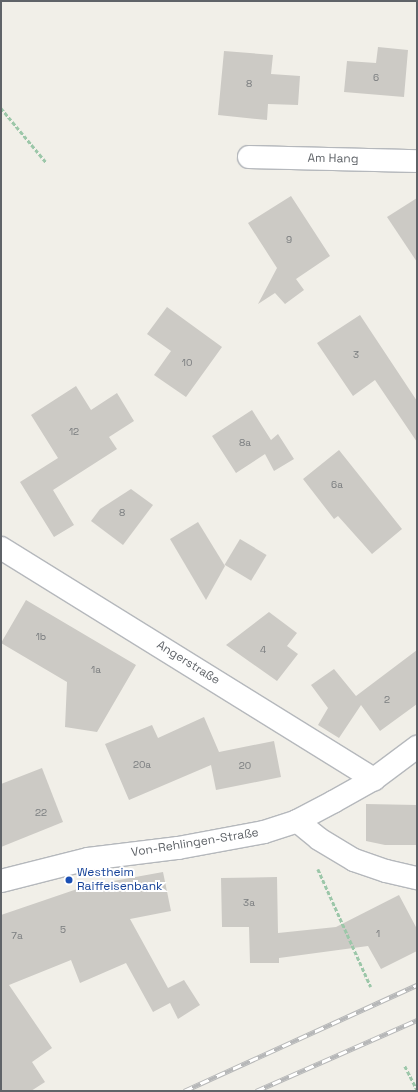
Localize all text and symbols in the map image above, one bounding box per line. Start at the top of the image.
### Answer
house number: 6 [373,72,379,84]
house number: 8 [246,78,252,90]
street label: Am Hang [307,151,359,167]
house number: 9 [286,234,292,246]
house number: 3 [353,349,359,361]
house number: 10 [182,357,192,369]
house number: 12 [69,426,79,438]
house number: 8a [239,437,251,449]
house number: 6a [331,479,343,491]
house number: 8 [119,507,125,519]
house number: 1b [36,631,46,643]
street label: Angerstraße [154,638,222,688]
house number: 4 [260,644,266,656]
house number: 1a [91,664,101,676]
house number: 2 [384,694,390,706]
house number: 20a [133,759,151,771]
house number: 20 [239,760,251,772]
house number: 22 [35,807,47,819]
street label: Von-Rehlingen-Straße [130,826,260,860]
place label: Westheim Raiffeisenbank [77,866,163,894]
marker: Westheim Raiffeisenbank [64,875,74,885]
house number: 3a [243,897,255,909]
house number: 5 [60,924,66,936]
house number: 1 [376,928,380,940]
house number: 7a [11,930,23,942]

